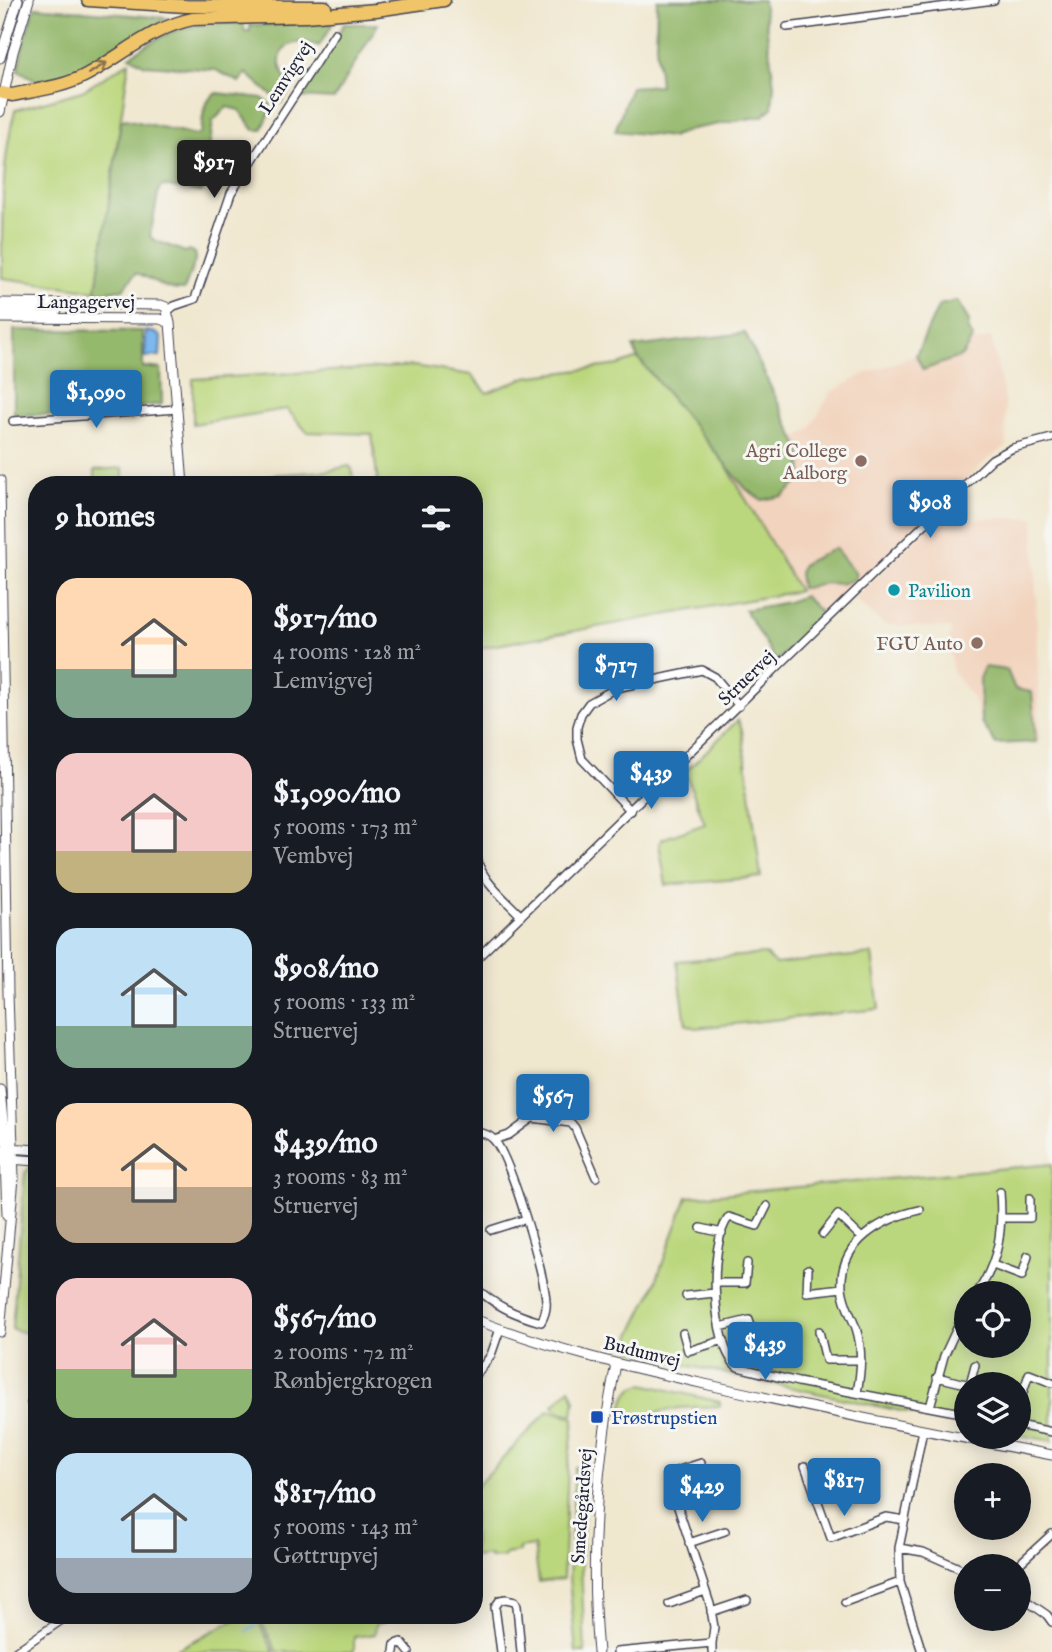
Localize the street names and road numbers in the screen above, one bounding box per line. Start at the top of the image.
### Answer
street label: Lemvigvej [254,37,319,119]
street label: Langagervej [37,291,135,315]
street label: Struervej [714,645,781,712]
street label: Budumvej [601,1332,682,1374]
street label: Smedegårdsvej [567,1448,599,1565]

